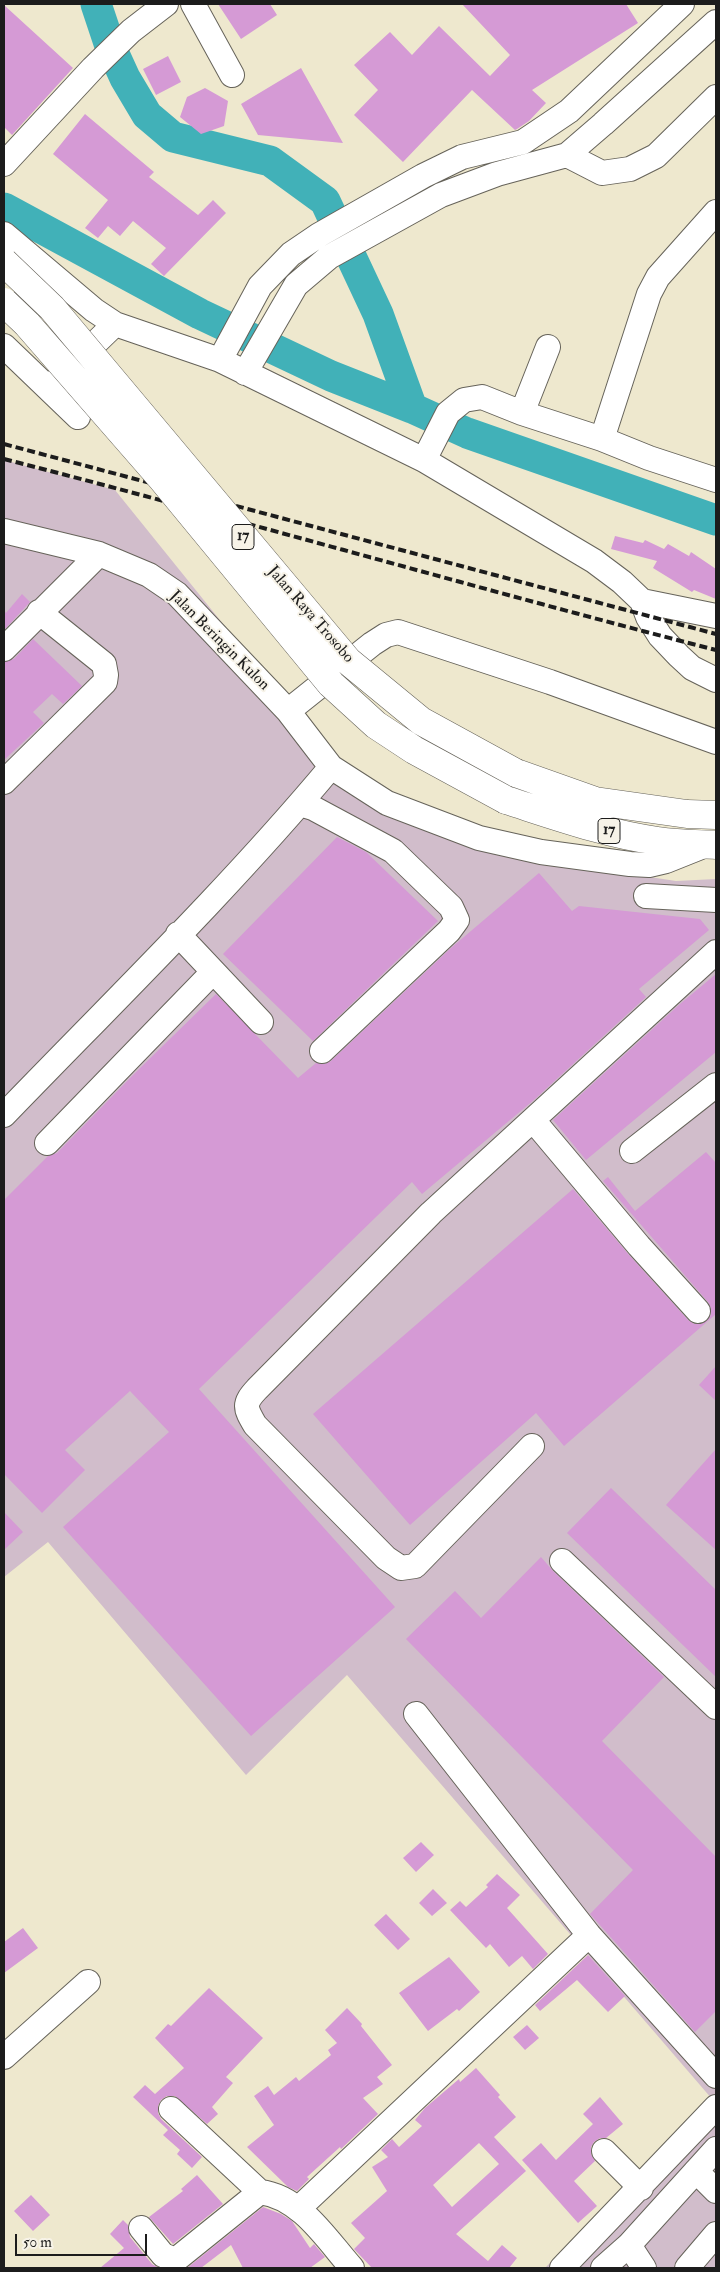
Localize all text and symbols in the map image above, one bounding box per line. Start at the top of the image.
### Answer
road number: 17 [232,524,254,550]
street label: Jalan Raya Trosobo [263,563,357,667]
street label: Jalan Beringin Kulon [165,587,273,695]
road number: 17 [598,818,620,844]
scale bar [18,2224,150,2256]
text: 50 m [23,2233,52,2252]

